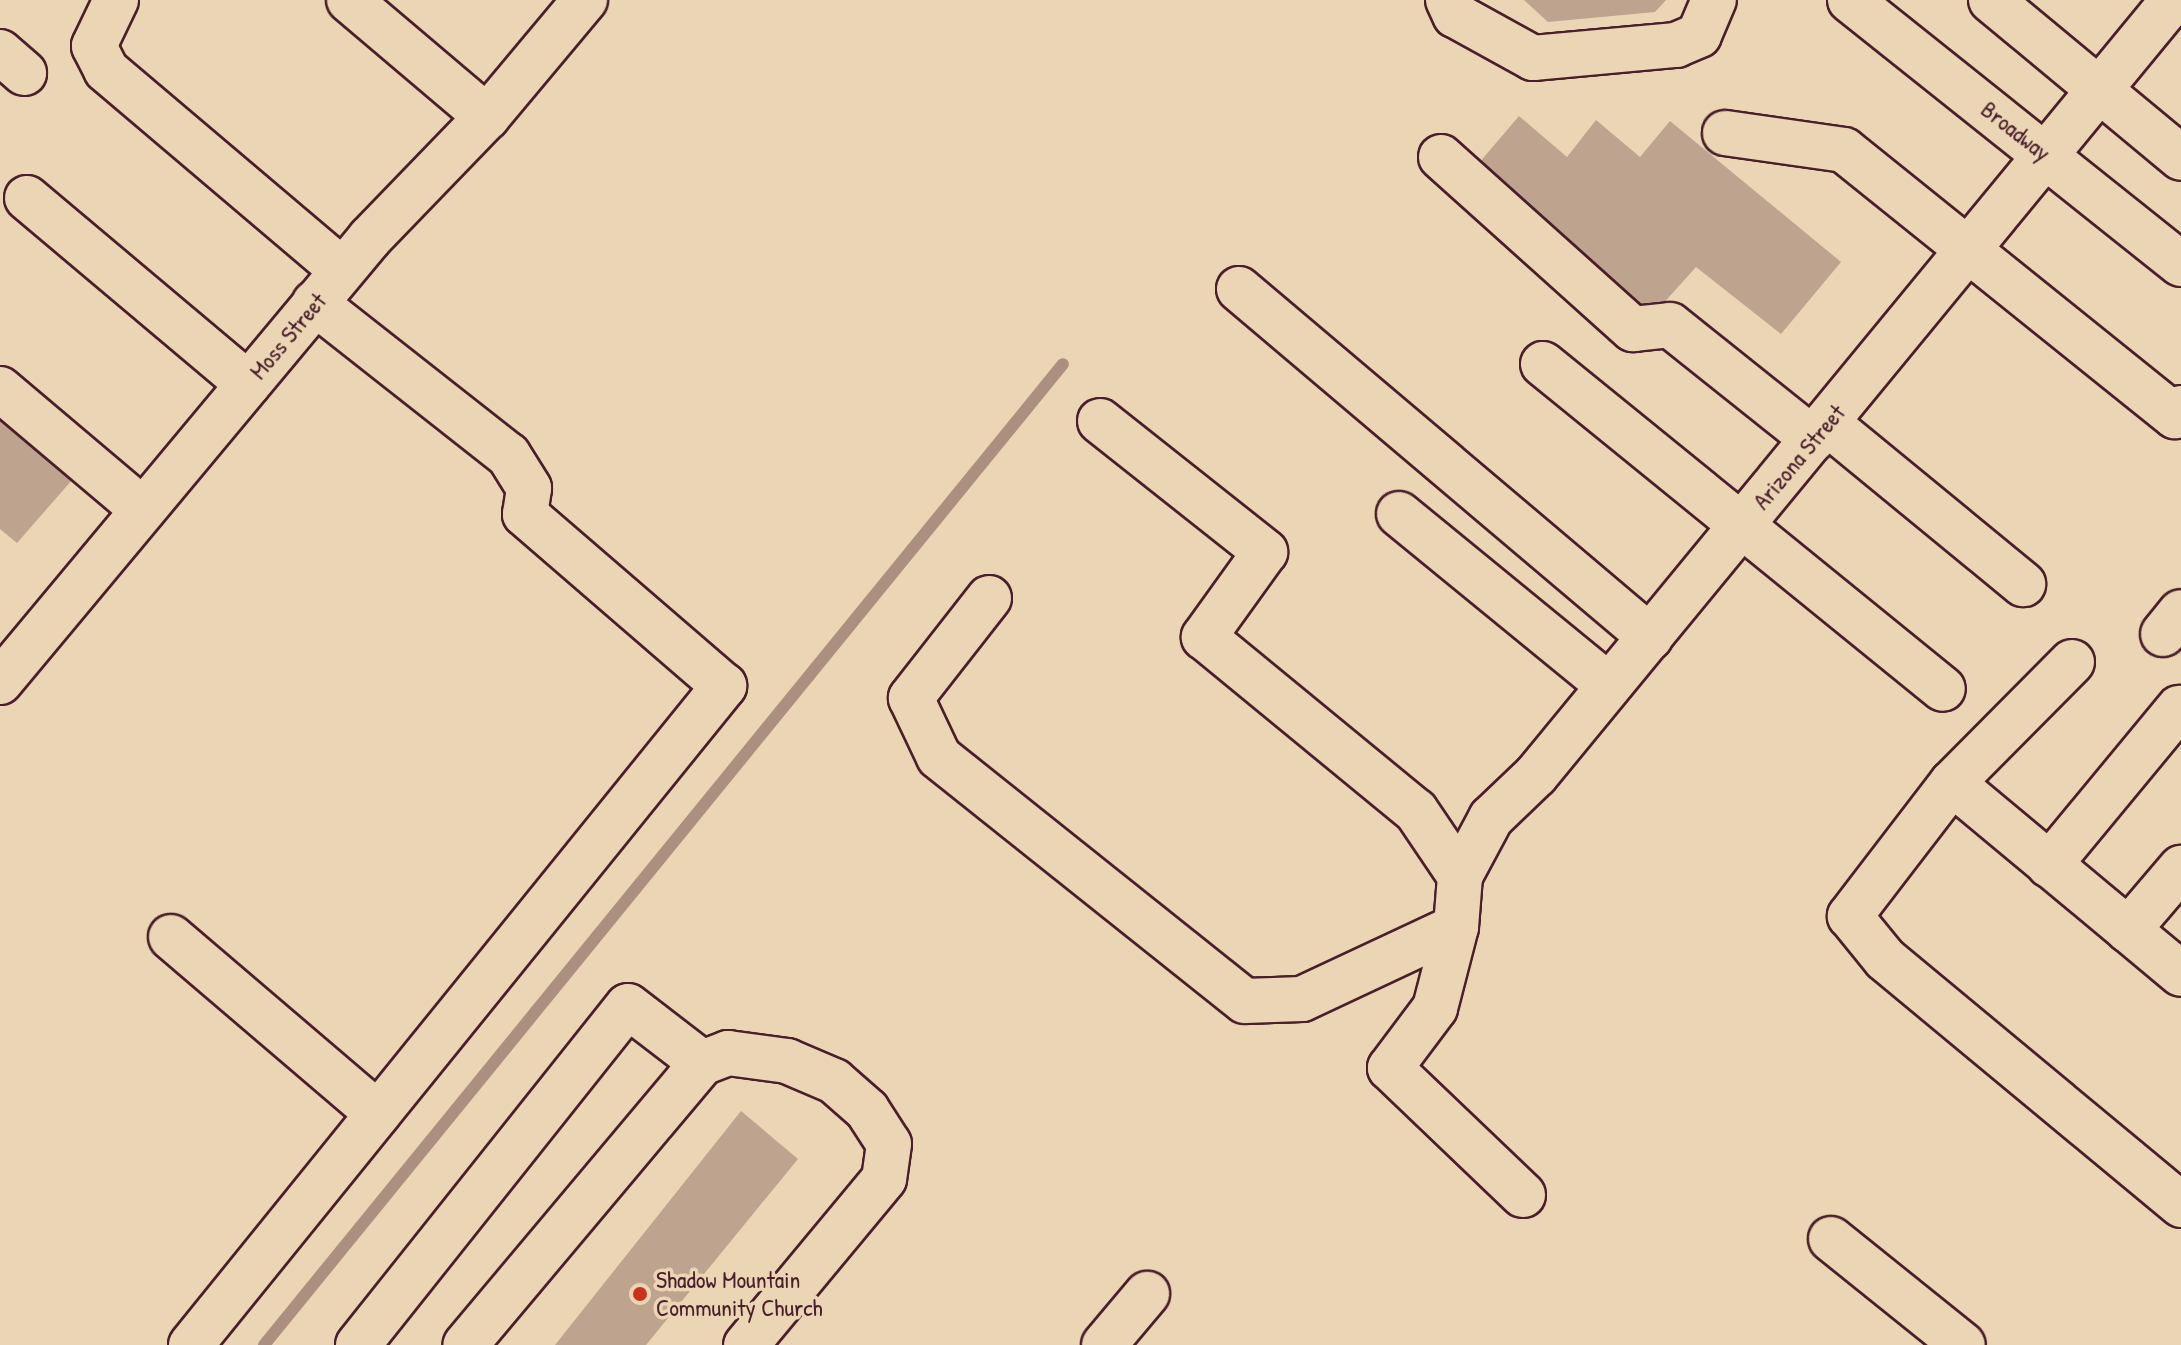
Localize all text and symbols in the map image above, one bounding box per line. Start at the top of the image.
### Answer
street label: Broadway [1975,95,2057,167]
street label: Moss Street [244,287,332,385]
street label: Arizona Street [1747,399,1851,515]
place label: Shadow Mountain Community Church [656,1266,823,1322]
marker: Shadow Mountain Community Church [631,1285,649,1303]

